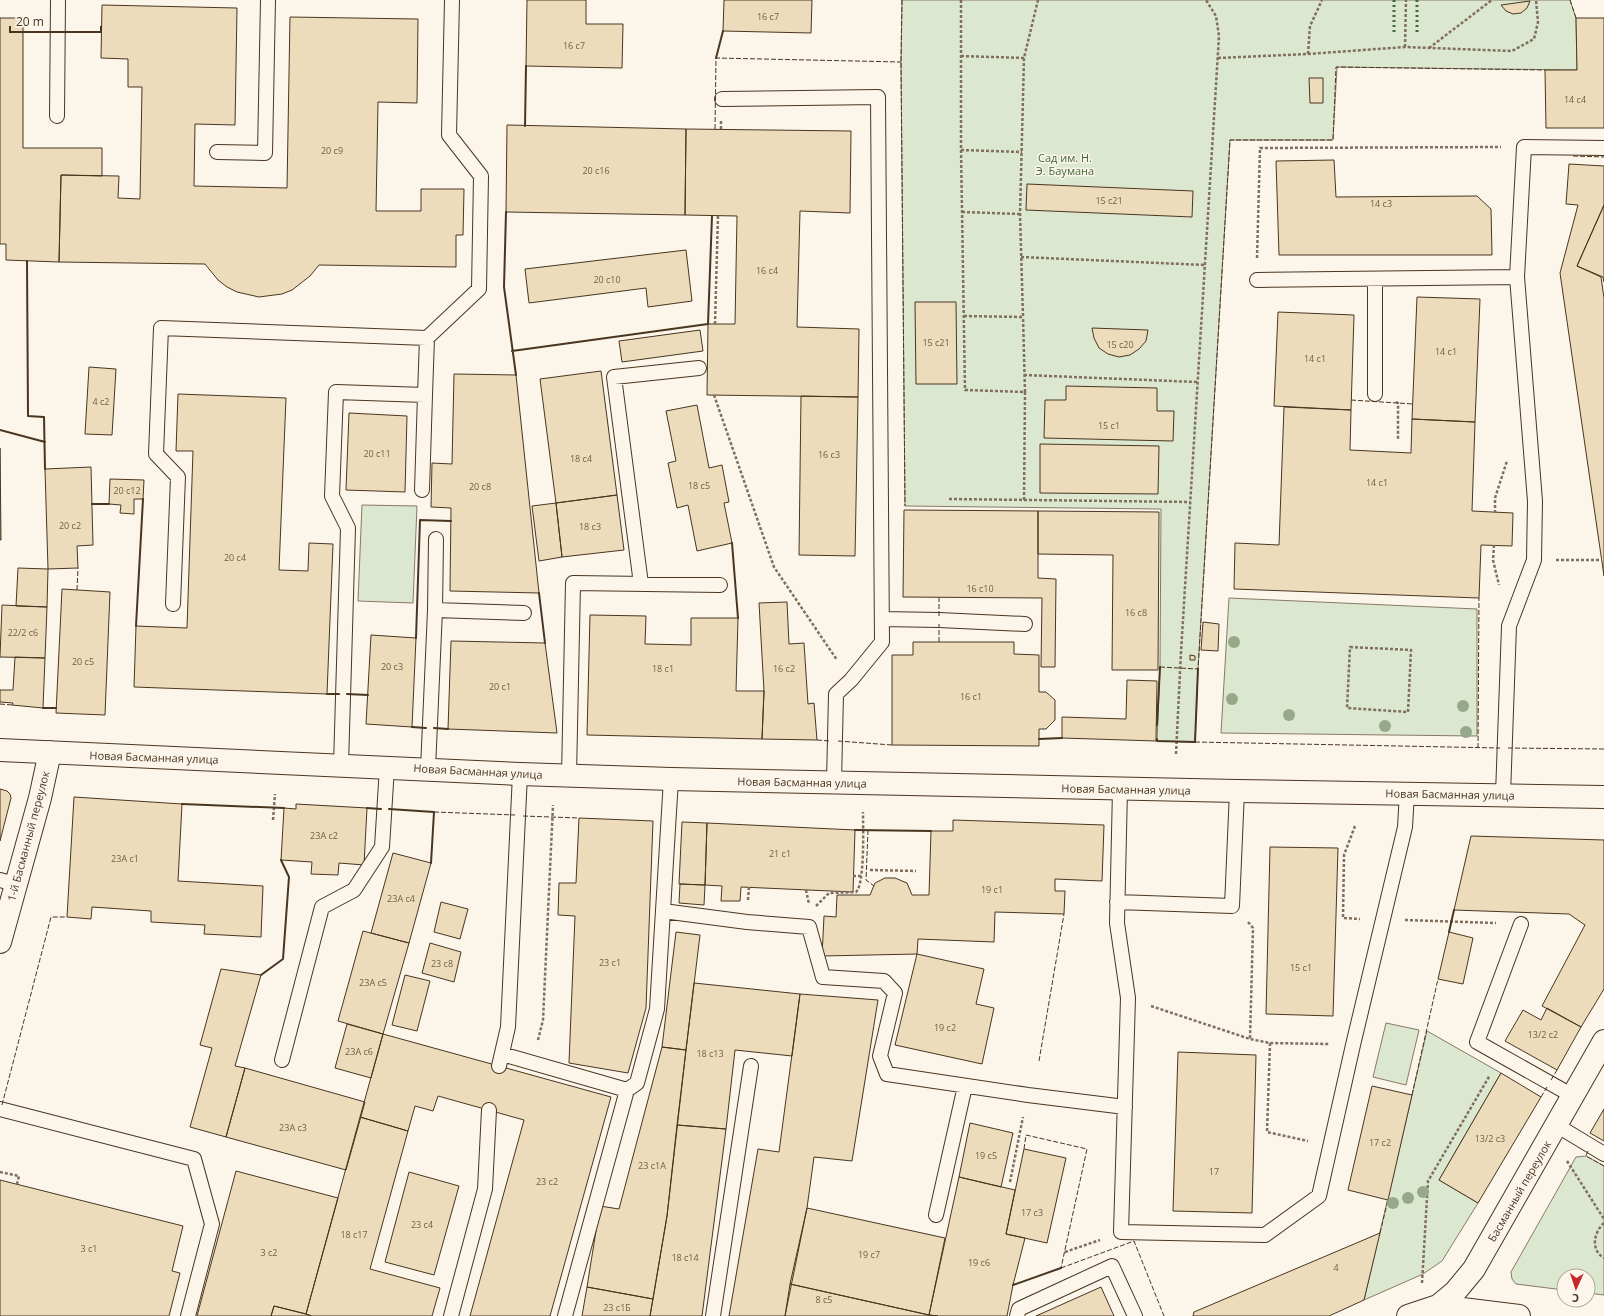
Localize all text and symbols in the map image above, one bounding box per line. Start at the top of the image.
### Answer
scale bar [10,8,101,34]
house number: 16 с7 [757,10,779,23]
text: 20 m [16,13,44,30]
house number: 16 с7 [563,39,585,52]
house number: 14 с4 [1564,93,1586,106]
house number: 20 с9 [321,144,343,157]
park label: Сад им. Н. Э. Баумана [1036,150,1094,178]
house number: 20 с16 [582,164,610,177]
house number: 15 с21 [1095,194,1123,207]
house number: 14 с3 [1370,197,1392,210]
house number: 16 с4 [756,264,778,277]
house number: 20 с10 [593,273,621,286]
house number: 15 с21 [922,336,950,349]
house number: 15 с20 [1106,338,1134,351]
house number: 14 с1 [1435,345,1457,358]
house number: 14 с1 [1304,352,1326,365]
house number: 4 с2 [93,395,109,408]
house number: 15 с1 [1098,419,1120,432]
house number: 20 с11 [363,447,391,460]
house number: 16 с3 [818,448,840,461]
house number: 18 с4 [570,452,592,465]
house number: 14 с1 [1366,476,1388,489]
house number: 18 с5 [688,479,710,492]
house number: 20 с8 [469,480,491,493]
house number: 20 с12 [113,484,141,497]
house number: 20 с2 [59,519,81,532]
house number: 18 с3 [579,520,601,533]
house number: 20 с4 [224,551,246,564]
house number: 16 с10 [966,582,994,595]
house number: 16 с8 [1125,606,1147,619]
house number: 22/2 с6 [8,626,38,639]
house number: 20 с5 [72,655,94,668]
house number: 20 с3 [381,660,403,673]
house number: 18 с1 [652,662,674,675]
house number: 16 с2 [773,662,795,675]
house number: 20 с1 [489,680,511,693]
house number: 16 с1 [960,690,982,703]
street label: Новая Басманная улица [89,747,219,767]
street label: Новая Басманная улица [413,760,543,782]
street label: 1-й Басманный переулок [3,769,53,903]
street label: Новая Басманная улица [737,773,867,791]
street label: Новая Басманная улица [1061,780,1191,798]
street label: Новая Басманная улица [1385,785,1515,803]
house number: 23А с2 [310,829,338,842]
house number: 21 с1 [769,847,791,860]
house number: 23А с1 [111,852,139,865]
house number: 19 с1 [981,883,1003,896]
house number: 23А с4 [387,892,415,905]
house number: 23 с1 [599,956,621,969]
house number: 23 с8 [431,957,453,970]
house number: 15 с1 [1290,961,1312,974]
house number: 23А с5 [359,976,387,989]
house number: 19 с2 [934,1021,956,1034]
house number: 13/2 с2 [1528,1028,1558,1041]
house number: 23А с6 [345,1045,373,1058]
house number: 18 с13 [696,1047,724,1060]
house number: 23А с3 [279,1121,307,1134]
house number: 13/2 с3 [1475,1132,1505,1145]
house number: 17 с2 [1369,1136,1391,1149]
street label: Басманный переулок [1484,1137,1554,1244]
house number: 19 с5 [975,1149,997,1162]
house number: 23 с1А [638,1159,666,1172]
house number: 17 [1209,1165,1219,1178]
house number: 23 с2 [536,1175,558,1188]
house number: 17 с3 [1021,1206,1043,1219]
house number: 23 с4 [411,1218,433,1231]
house number: 18 с17 [340,1228,368,1241]
house number: 3 с1 [81,1242,97,1255]
house number: 3 с2 [261,1246,277,1259]
house number: 19 с7 [858,1248,880,1261]
house number: 18 с14 [671,1251,699,1264]
house number: 19 с6 [968,1256,990,1269]
house number: 4 [1333,1261,1339,1274]
north arrow [1556,1268,1596,1308]
text: С [1572,1291,1579,1306]
house number: 8 с5 [816,1293,832,1306]
house number: 23 с1Б [603,1301,631,1314]

